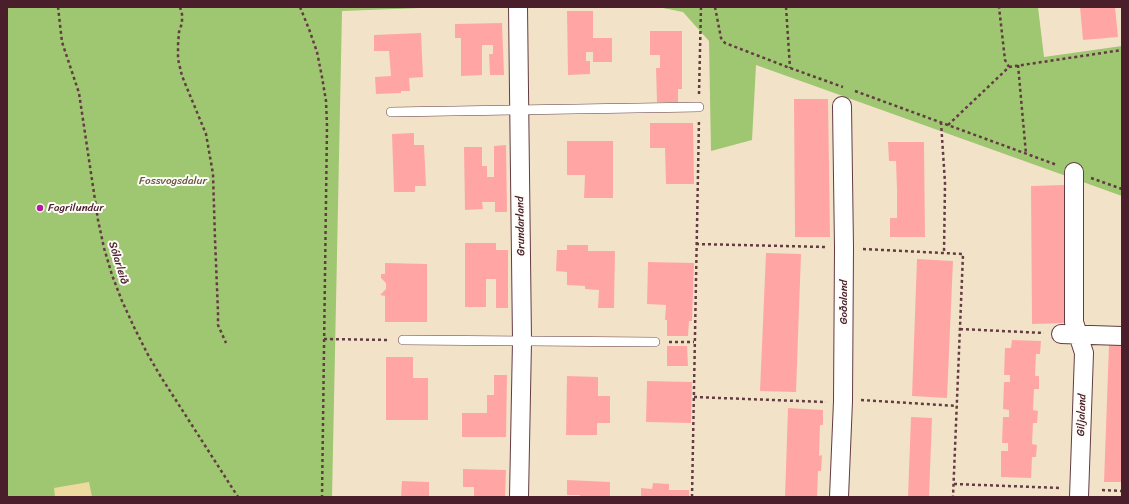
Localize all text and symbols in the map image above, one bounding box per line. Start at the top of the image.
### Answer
park label: Fossvogsdalur [139,174,207,188]
street label: Grundarland [514,196,528,256]
place label: Fagrilundur [48,201,104,215]
marker: Fagrilundur [35,203,45,213]
street label: Sólarleið [105,240,131,286]
street label: Goðaland [837,280,851,324]
street label: Giljaland [1075,394,1089,436]

